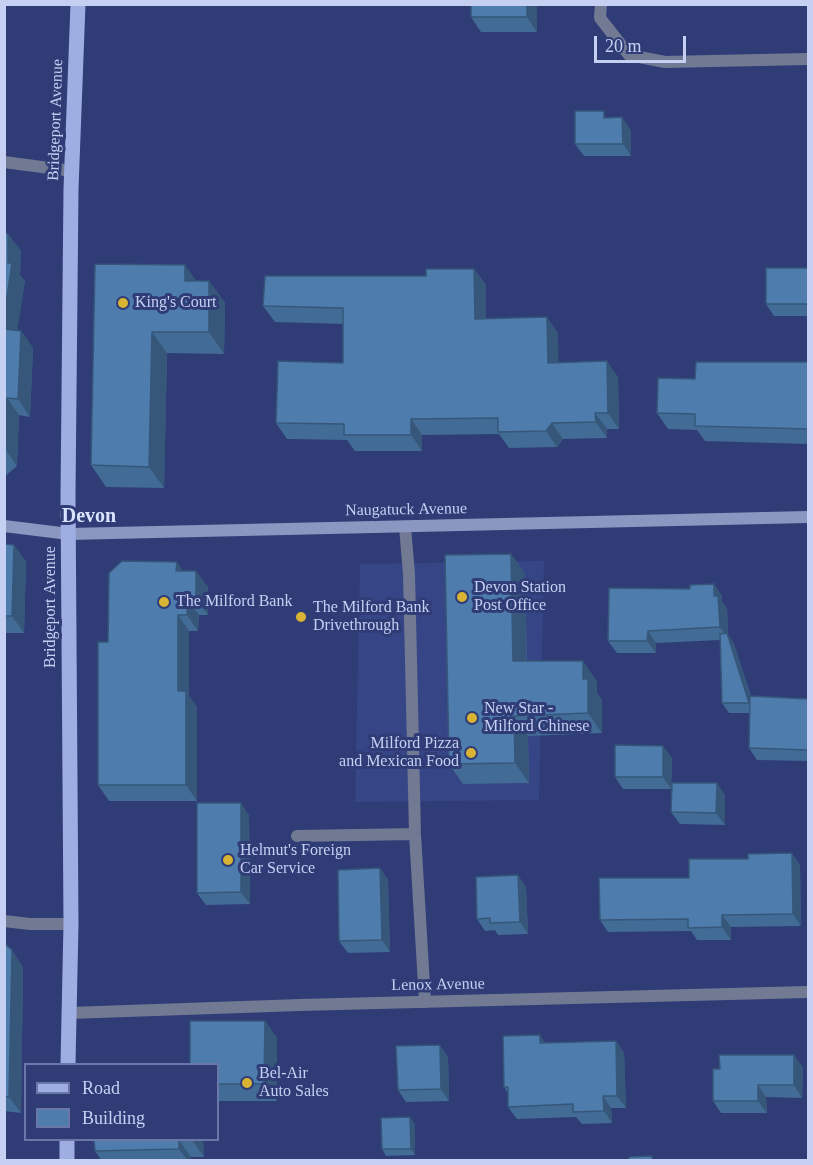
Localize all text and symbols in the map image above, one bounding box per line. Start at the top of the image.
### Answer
scale bar [597,24,688,62]
text: 20 m [605,36,642,56]
street label: Bridgeport Avenue [44,59,68,181]
place label: King's Court [135,293,217,313]
marker: King's Court [116,296,130,310]
street label: Naugatuck Avenue [345,499,467,521]
district label: Devon [62,505,116,529]
street label: Bridgeport Avenue [41,546,61,668]
place label: Devon Station Post Office [474,578,566,616]
marker: Devon Station Post Office [455,590,469,604]
place label: The Milford Bank [176,592,292,612]
marker: The Milford Bank [157,595,171,609]
place label: The Milford Bank Drivethrough [313,598,429,636]
marker: The Milford Bank Drivethrough [294,610,308,624]
place label: New Star - Milford Chinese [484,699,589,737]
marker: New Star - Milford Chinese [465,711,479,725]
place label: Milford Pizza and Mexican Food [339,734,459,772]
marker: Milford Pizza and Mexican Food [464,746,478,760]
place label: Helmut's Foreign Car Service [240,841,351,879]
marker: Helmut's Foreign Car Service [221,853,235,867]
street label: Lenox Avenue [391,975,485,995]
legend [24,1063,219,1141]
place label: Bel-Air Auto Sales [259,1064,329,1102]
marker: Bel-Air Auto Sales [240,1076,254,1090]
text: Road [82,1078,120,1098]
text: Building [82,1108,145,1128]

